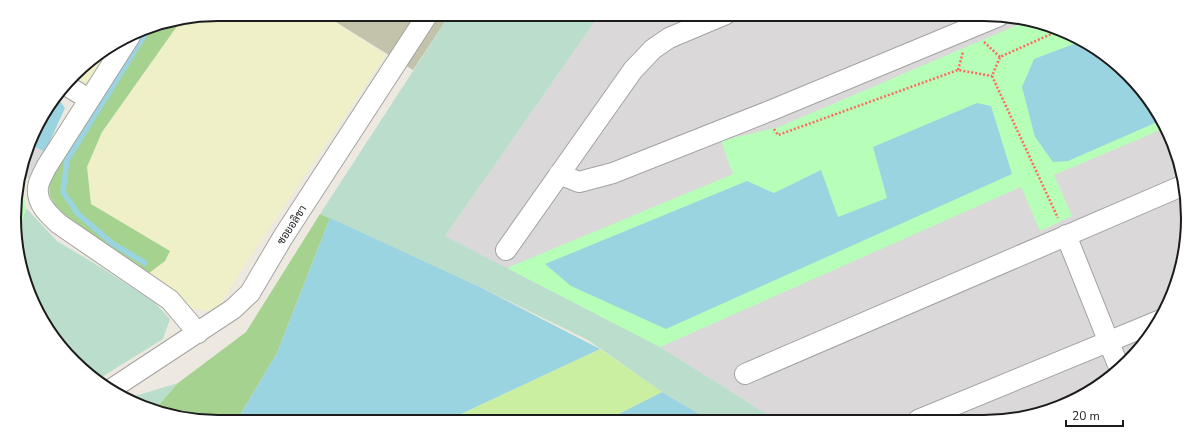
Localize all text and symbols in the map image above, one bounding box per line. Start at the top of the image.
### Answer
street label: ซอยอลิชา [274,202,310,248]
scale bar [1066,402,1123,428]
text: 20 m [1072,408,1100,424]

